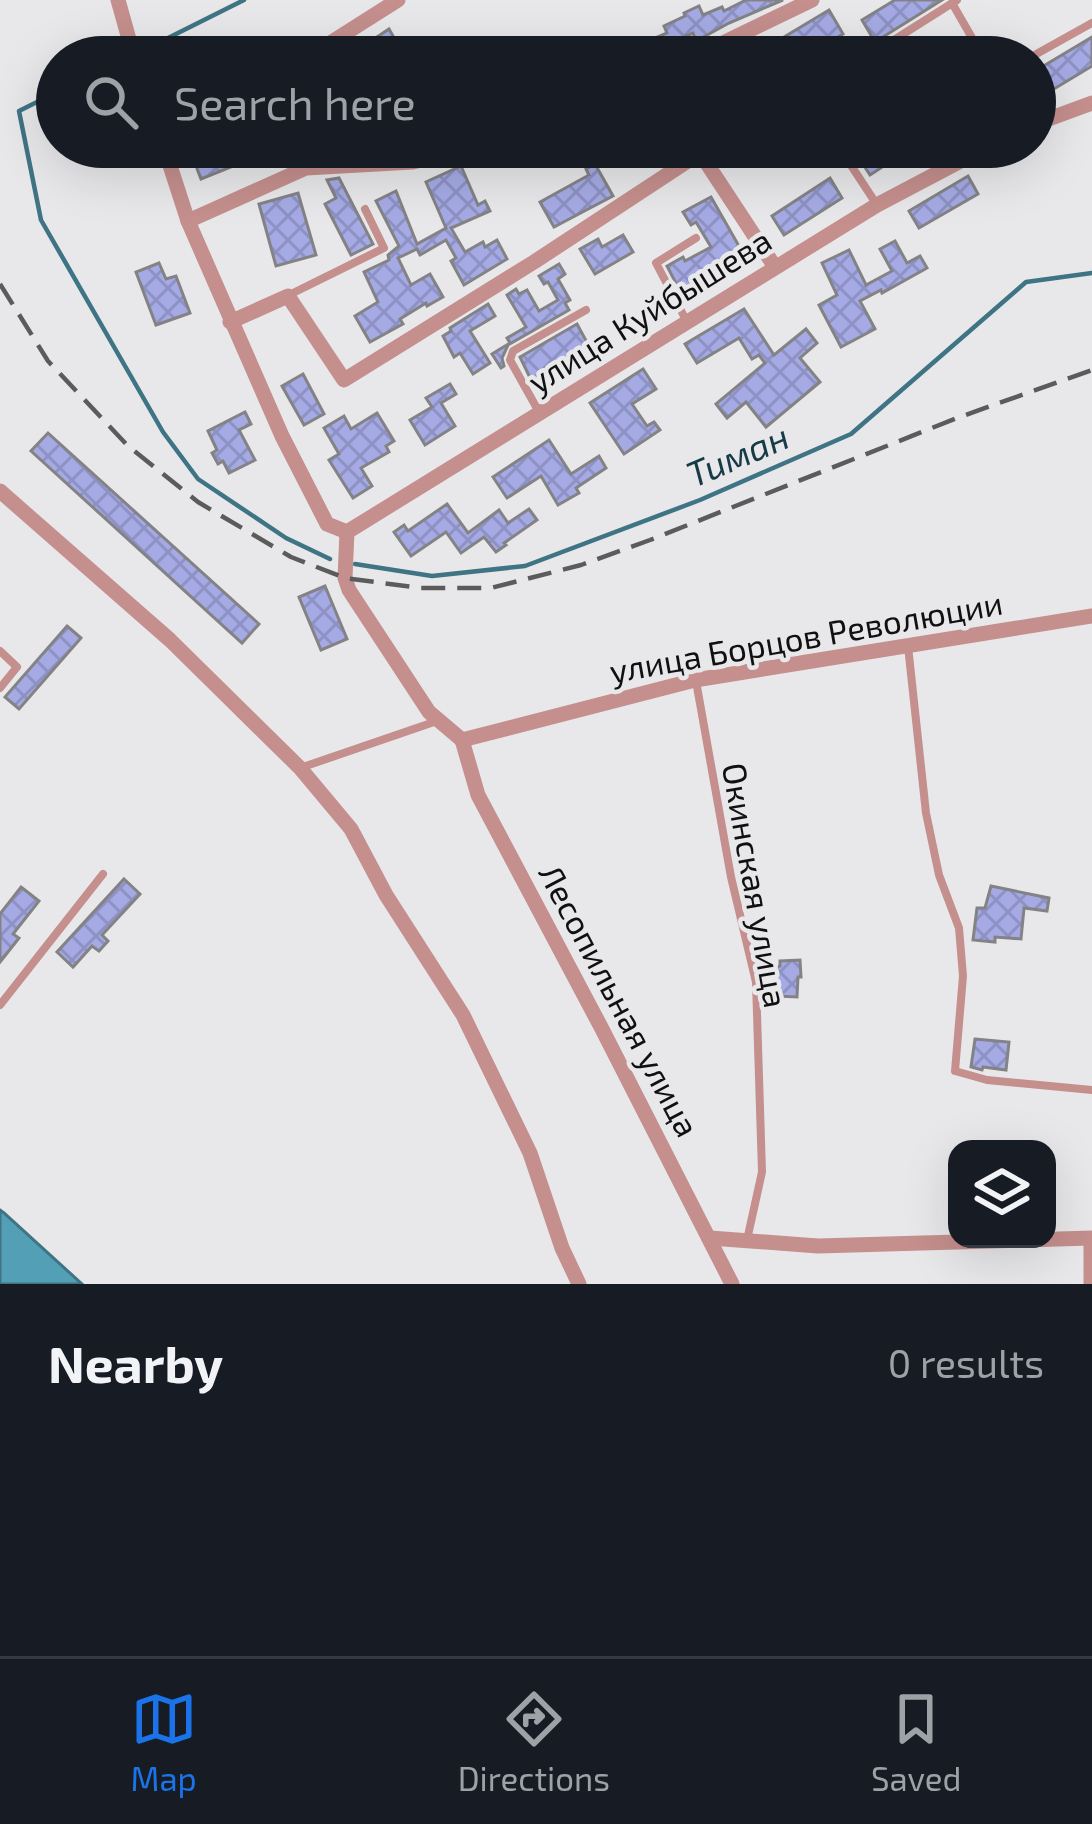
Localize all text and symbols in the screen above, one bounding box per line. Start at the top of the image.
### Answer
search box [36,36,1056,168]
icon: search [78,69,144,135]
text: Search here [174,75,416,129]
street label: улица Куйбышева [520,219,779,402]
water label: Тиман [679,413,795,495]
street label: улица Борцов Революции [606,582,1006,691]
street label: Окинская улица [714,759,797,1011]
street label: Лесопильная улица [530,857,709,1144]
map controls [948,1140,1056,1248]
button: layers [948,1140,1056,1248]
text: Nearby [48,1332,223,1393]
text: 0 results [888,1339,1044,1386]
tab: Map [131,1686,197,1798]
tab: Directions [458,1686,610,1798]
tab: Saved [871,1686,961,1798]

